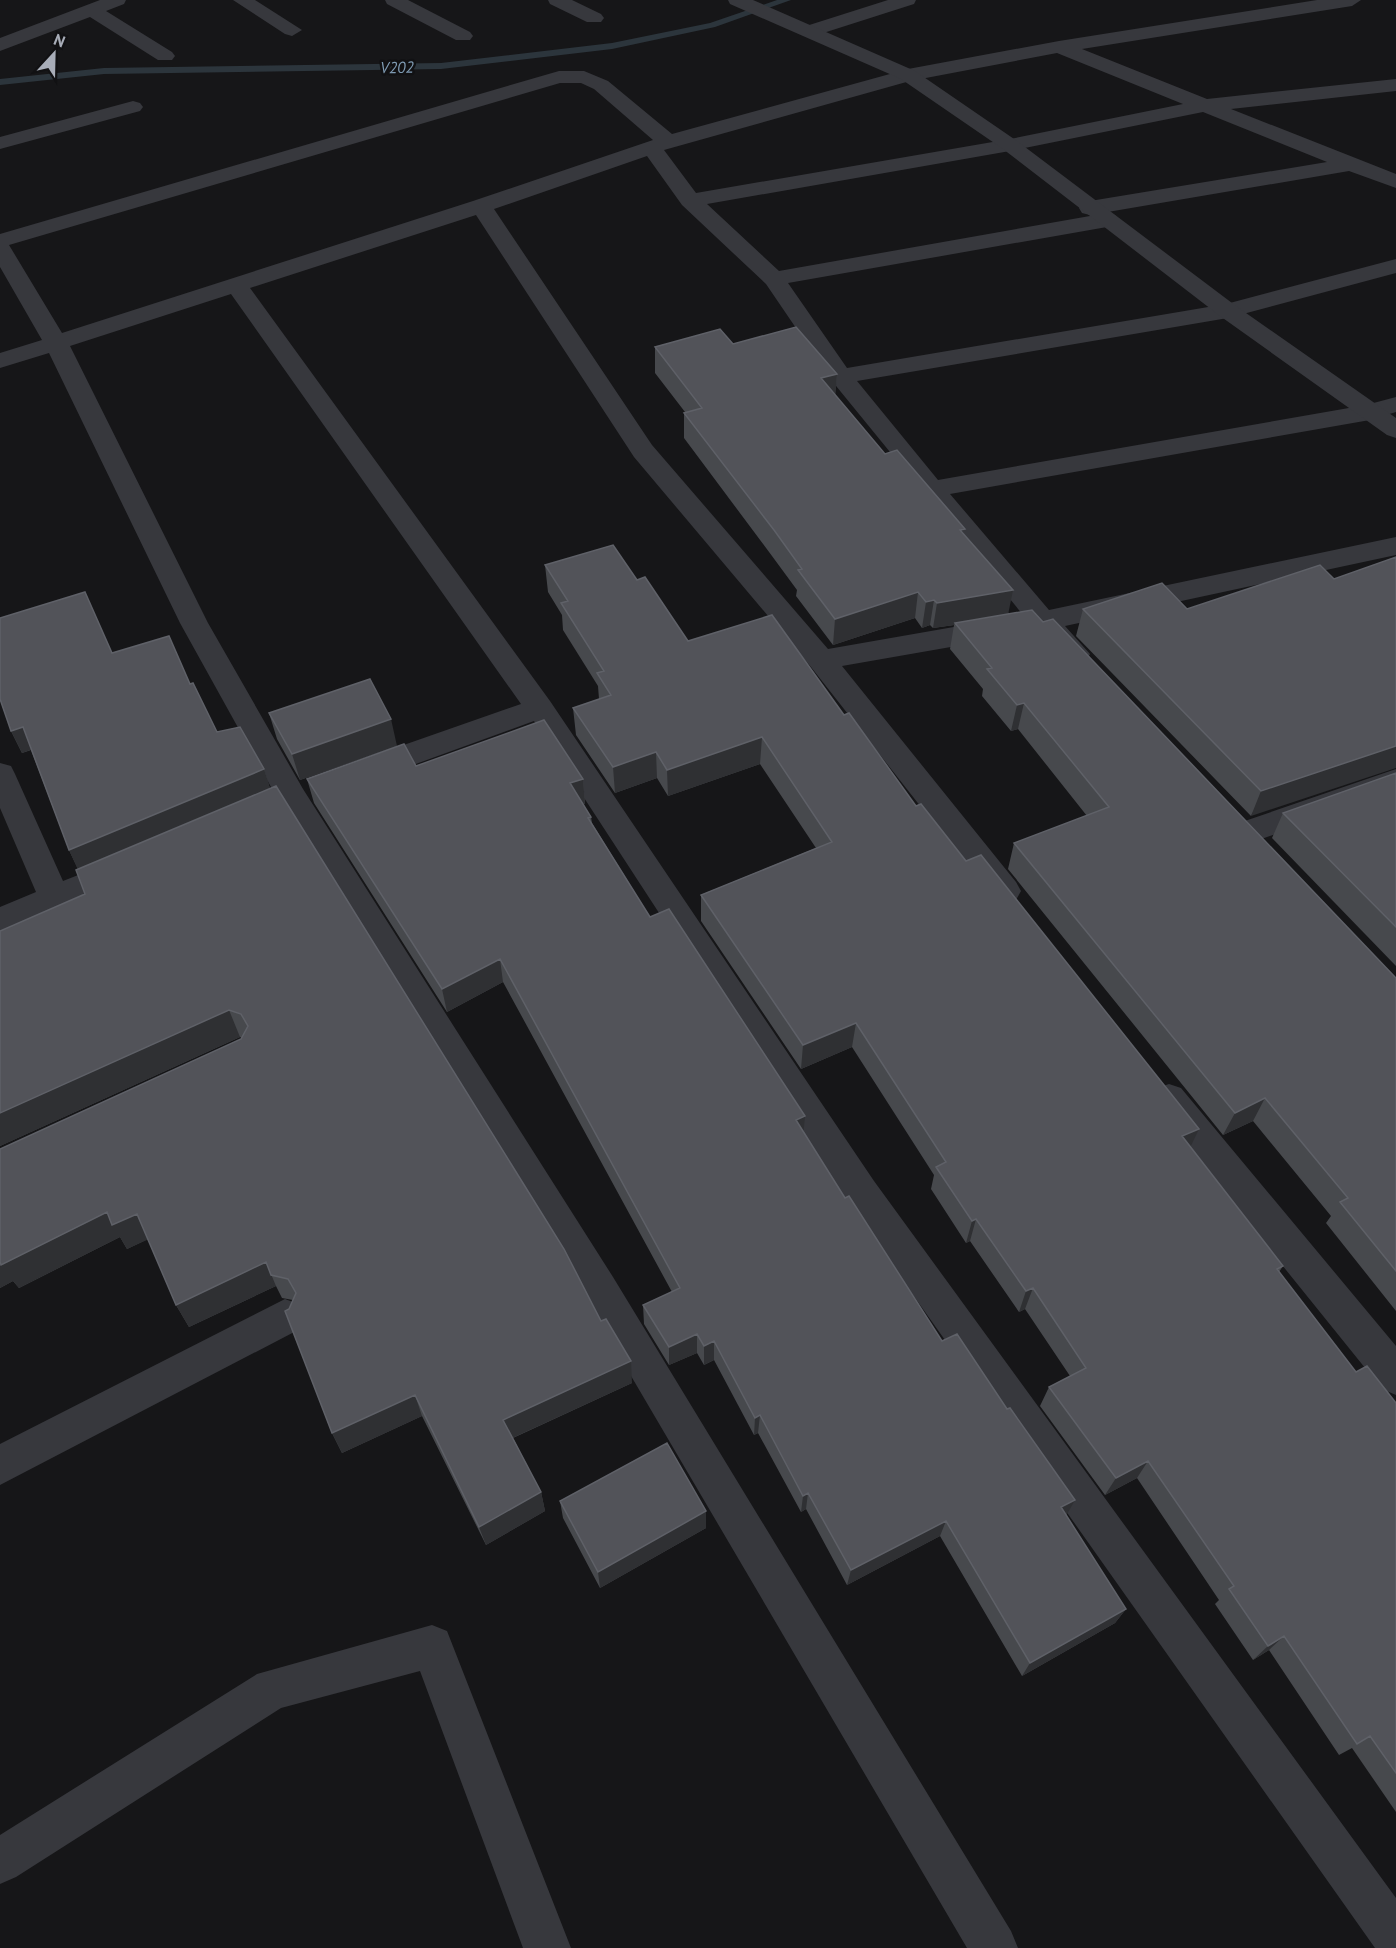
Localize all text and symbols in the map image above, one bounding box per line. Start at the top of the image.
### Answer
north arrow [24,24,84,84]
text: N [51,29,68,51]
water label: V202 [380,57,415,77]

